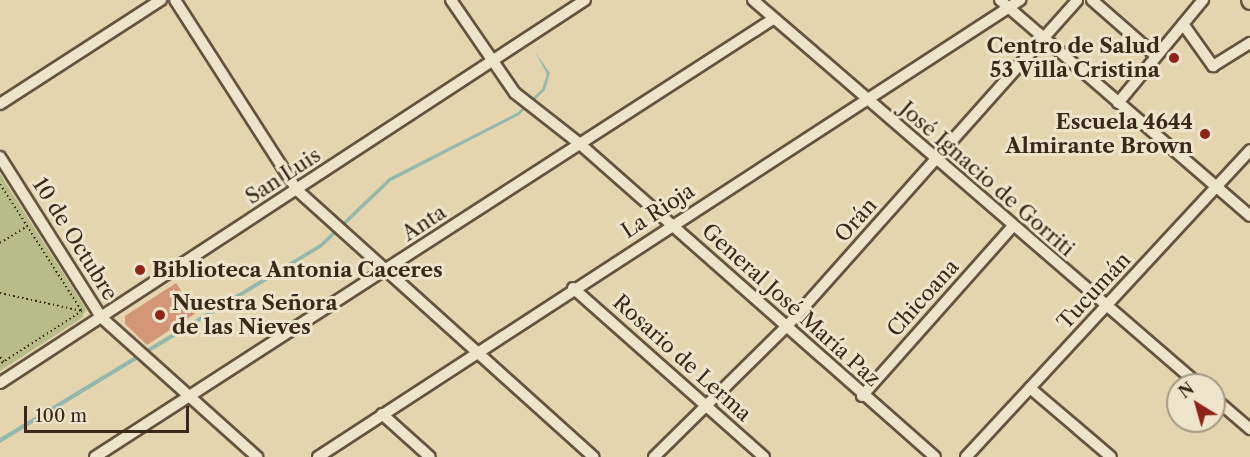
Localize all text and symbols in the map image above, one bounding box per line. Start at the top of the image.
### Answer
place label: Centro de Salud 53 Villa Cristina [987,33,1160,83]
marker: Centro de Salud 53 Villa Cristina [1165,49,1183,67]
street label: José Ignacio de Gorriti [895,96,1079,262]
place label: Escuela 4644 Almirante Brown [1005,109,1193,159]
marker: Escuela 4644 Almirante Brown [1198,127,1212,141]
street label: San Luis [241,142,325,210]
street label: 10 de Octubre [27,173,123,305]
street label: La Rioja [617,178,699,244]
street label: Orán [830,193,882,247]
street label: Anta [397,200,451,246]
street label: General José María Paz [697,218,885,392]
street label: Tucumán [1052,247,1136,335]
street label: Chicoana [882,254,964,342]
place label: Biblioteca Antonia Caceres [152,257,444,283]
marker: Biblioteca Antonia Caceres [133,263,147,277]
street label: Rosario de Lerma [608,289,756,427]
place label: Nuestra Señora de las Nieves [172,290,338,340]
marker: Nuestra Señora de las Nieves [153,308,167,322]
north arrow [1166,373,1226,433]
text: N [1175,378,1198,402]
scale bar [27,394,192,432]
text: 100 m [35,405,87,427]

